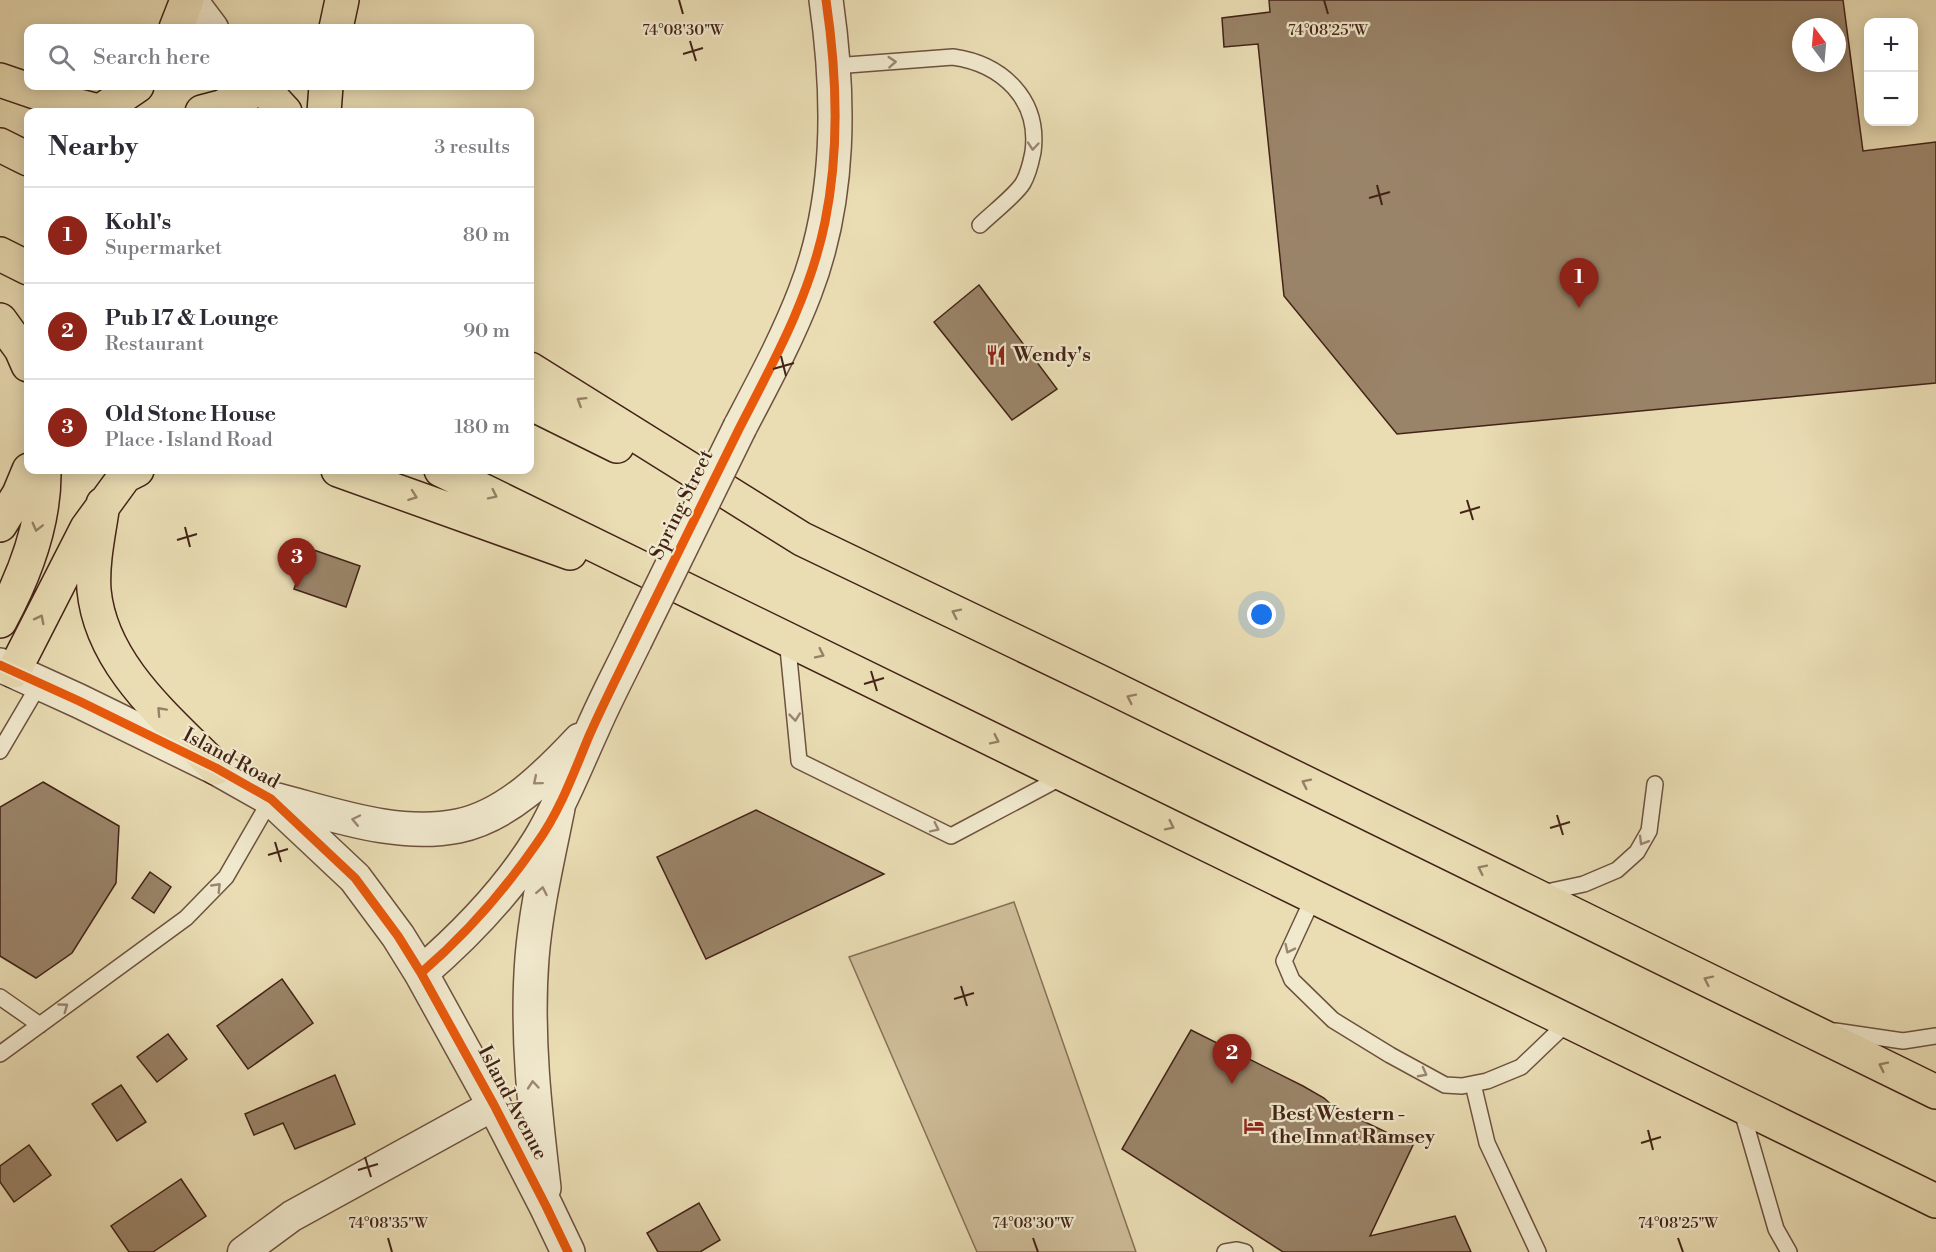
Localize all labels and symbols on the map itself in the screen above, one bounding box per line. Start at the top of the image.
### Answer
north arrow [1792,18,1846,72]
text: 74°08'30"W [642,21,724,40]
text: 74°08'25"W [1288,21,1368,40]
one-way arrow [888,56,897,69]
one-way arrow [1027,142,1040,151]
pin: 1 [1560,258,1598,308]
restaurant icon: Wendy's [984,343,1008,367]
place label: Wendy's [1012,343,1091,368]
one-way arrow [577,397,587,409]
street label: Spring Street [645,446,719,564]
one-way arrow [487,488,498,500]
one-way arrow [407,489,418,502]
one-way arrow [32,522,45,532]
pin: 3 [278,538,316,588]
your location [1247,600,1276,629]
one-way arrow [951,608,962,620]
one-way arrow [33,614,44,625]
one-way arrow [813,647,824,658]
one-way arrow [1127,693,1138,705]
one-way arrow [157,707,168,718]
one-way arrow [788,712,801,721]
street label: Island Road [178,723,284,795]
one-way arrow [988,733,999,744]
one-way arrow [533,774,544,785]
one-way arrow [1302,779,1313,791]
one-way arrow [351,814,361,827]
one-way arrow [1163,818,1174,830]
one-way arrow [928,821,939,832]
one-way arrow [1639,835,1651,845]
one-way arrow [1477,865,1488,877]
one-way arrow [209,883,220,894]
one-way arrow [535,886,548,896]
one-way arrow [1285,943,1297,954]
one-way arrow [1704,976,1715,988]
one-way arrow [58,1004,69,1015]
pin: 2 [1212,1034,1252,1084]
street label: Island Avenue [471,1042,553,1164]
one-way arrow [1879,1062,1890,1073]
one-way arrow [1416,1066,1427,1077]
one-way arrow [527,1080,540,1090]
place label: Best Western - the Inn at Ramsey [1271,1102,1436,1150]
hotel icon: Best Western - the Inn at Ramsey [1242,1114,1266,1138]
text: 74°08'35"W [348,1214,428,1233]
text: 74°08'30"W [992,1214,1074,1233]
text: 74°08'25"W [1638,1214,1718,1233]

